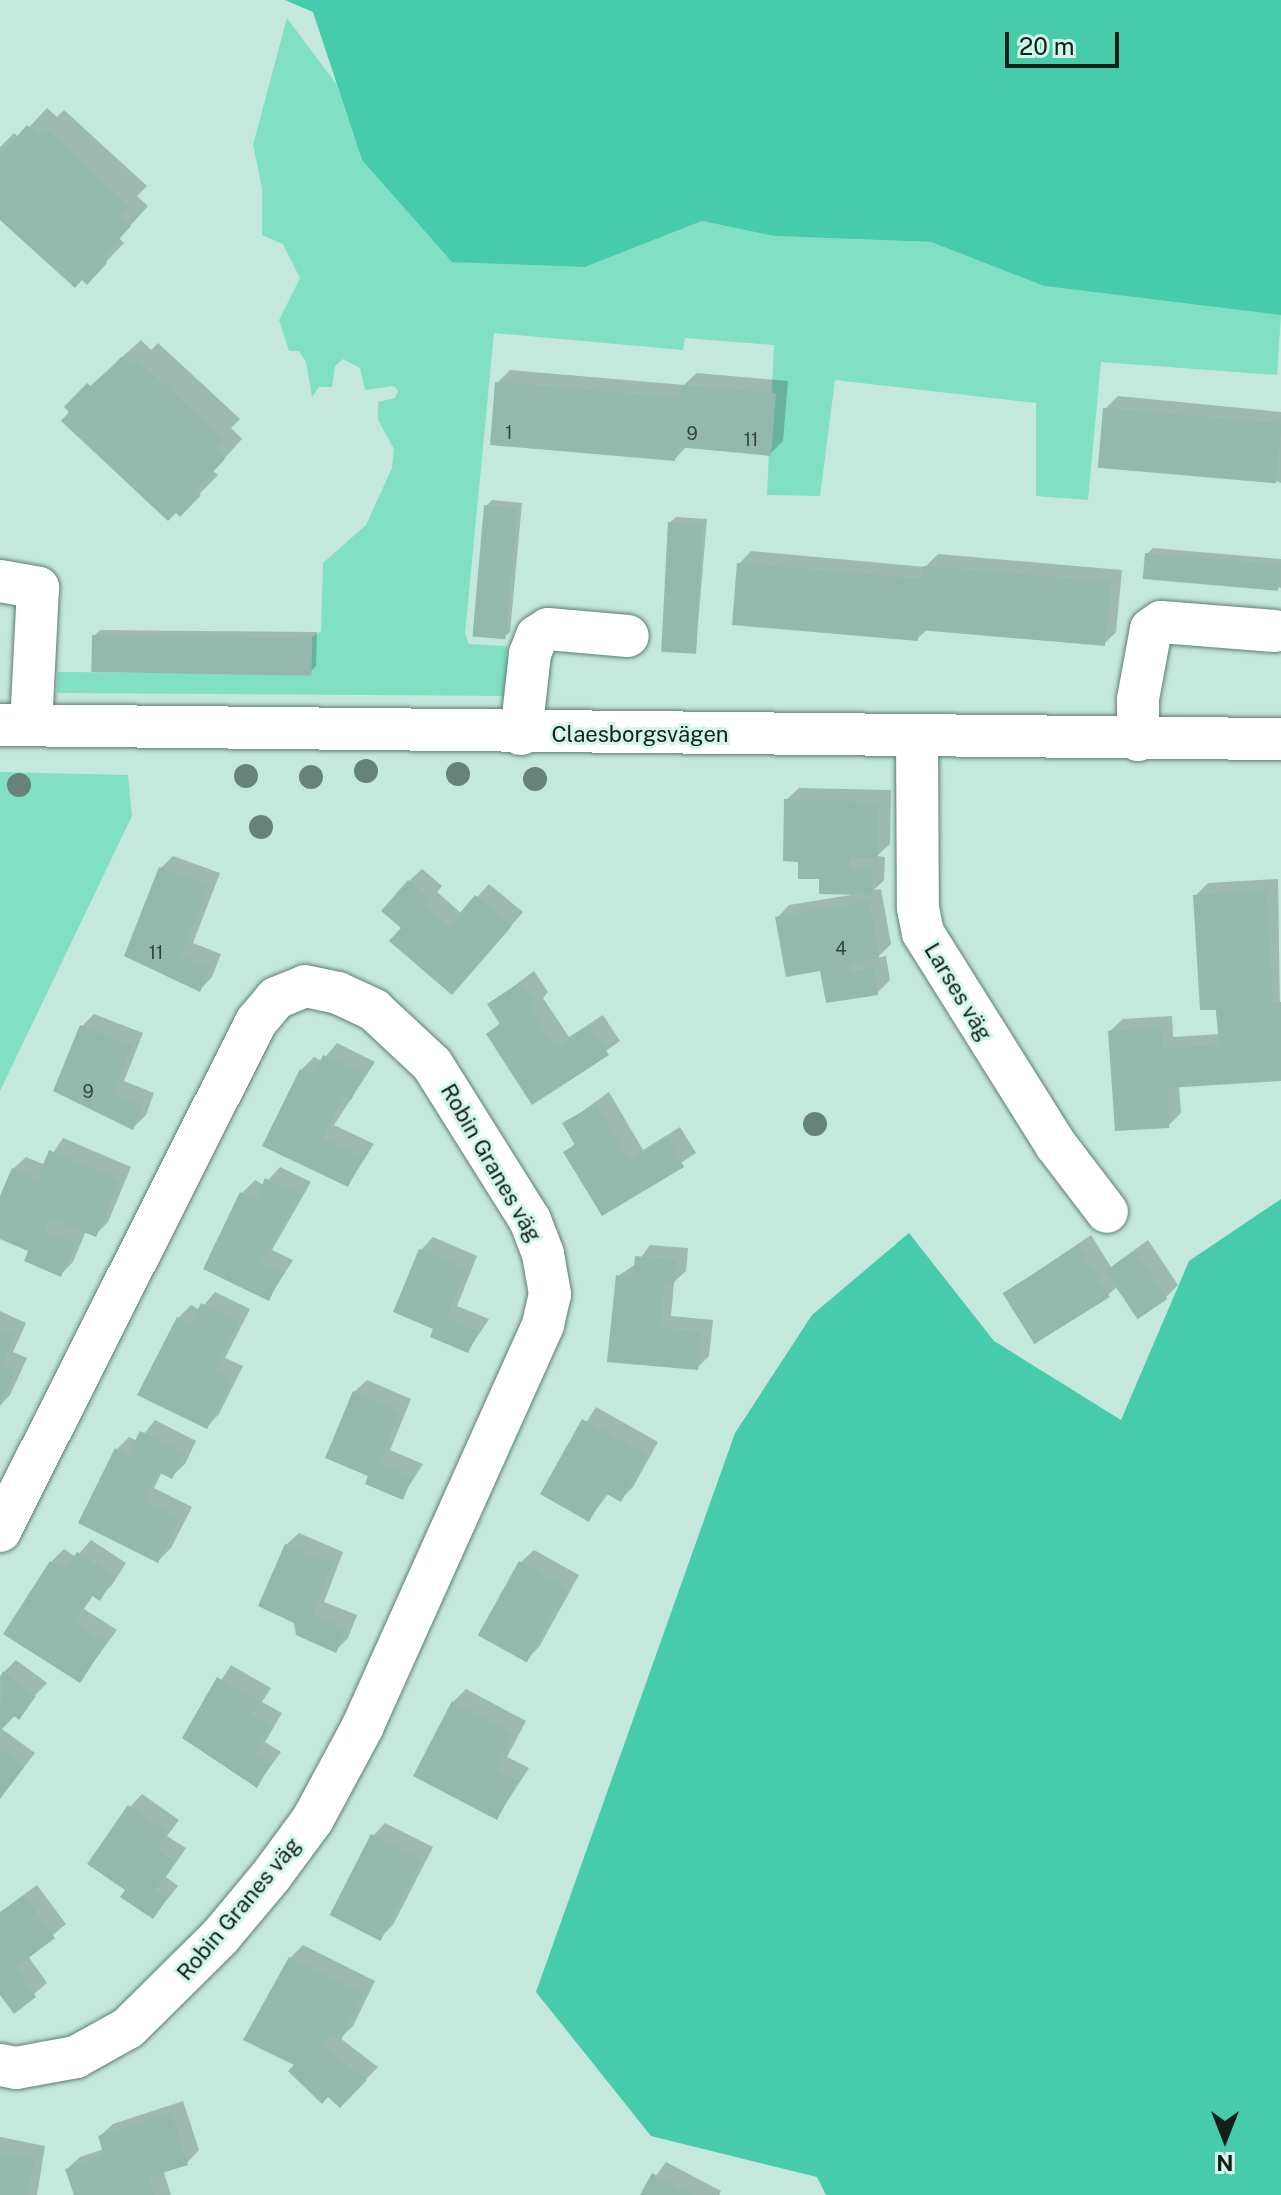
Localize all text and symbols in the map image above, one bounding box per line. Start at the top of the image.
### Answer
scale bar [1009,16,1123,66]
text: 20 m [1019,32,1075,60]
house number: 1 [505,422,513,444]
house number: 9 [686,423,698,445]
house number: 11 [744,429,758,451]
street label: Claesborgsvägen [551,722,729,748]
house number: 4 [835,938,847,960]
street label: Larses väg [918,938,998,1046]
house number: 11 [149,942,163,964]
street label: Robin Granes väg [435,1079,547,1247]
house number: 9 [82,1081,94,1103]
street label: Robin Granes väg [172,1832,306,1986]
north arrow [1185,2099,1265,2179]
text: N [1216,2150,1234,2176]

